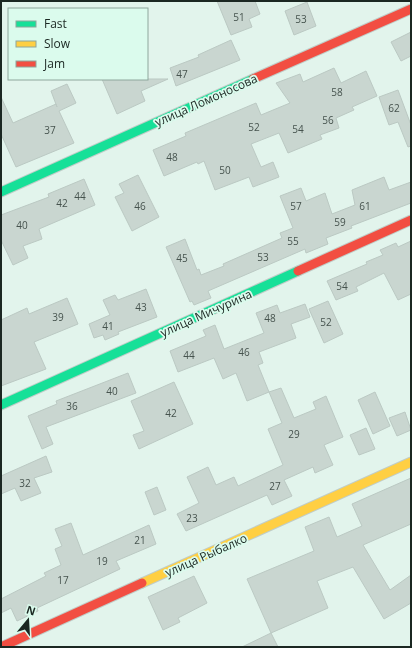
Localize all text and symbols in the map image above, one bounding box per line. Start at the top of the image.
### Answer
legend [8,8,148,80]
house number: 51 [233,10,245,24]
house number: 53 [295,12,307,26]
text: Fast [44,15,67,32]
text: Slow [44,35,71,52]
text: Jam [43,55,65,72]
house number: 47 [176,67,188,81]
street label: улица Ломоносова [152,70,260,130]
house number: 58 [331,85,343,99]
house number: 62 [388,101,400,115]
house number: 56 [322,113,334,127]
house number: 52 [248,120,260,134]
house number: 54 [292,122,304,136]
house number: 37 [44,123,56,137]
house number: 48 [166,150,178,164]
house number: 50 [219,163,231,177]
house number: 44 [74,189,86,203]
house number: 42 [56,196,68,210]
house number: 46 [134,199,146,213]
house number: 57 [290,199,302,213]
house number: 61 [359,199,371,213]
house number: 59 [334,215,346,229]
house number: 40 [16,218,28,232]
house number: 55 [287,234,299,248]
house number: 53 [257,250,269,264]
house number: 45 [176,251,188,265]
house number: 54 [336,279,348,293]
street label: улица Мичурина [157,285,255,341]
house number: 43 [135,300,147,314]
house number: 39 [52,310,64,324]
house number: 48 [264,311,276,325]
house number: 52 [320,315,332,329]
house number: 41 [102,319,114,333]
house number: 46 [238,345,250,359]
house number: 44 [183,348,195,362]
house number: 40 [106,384,118,398]
house number: 36 [66,399,78,413]
house number: 42 [165,406,177,420]
house number: 29 [288,427,300,441]
house number: 32 [19,476,31,490]
house number: 27 [269,479,281,493]
house number: 23 [186,511,198,525]
street label: улица Рыбалко [162,529,250,581]
house number: 21 [134,533,146,547]
house number: 19 [96,554,108,568]
house number: 17 [57,573,69,587]
north arrow [8,600,48,640]
text: N [25,601,38,619]

